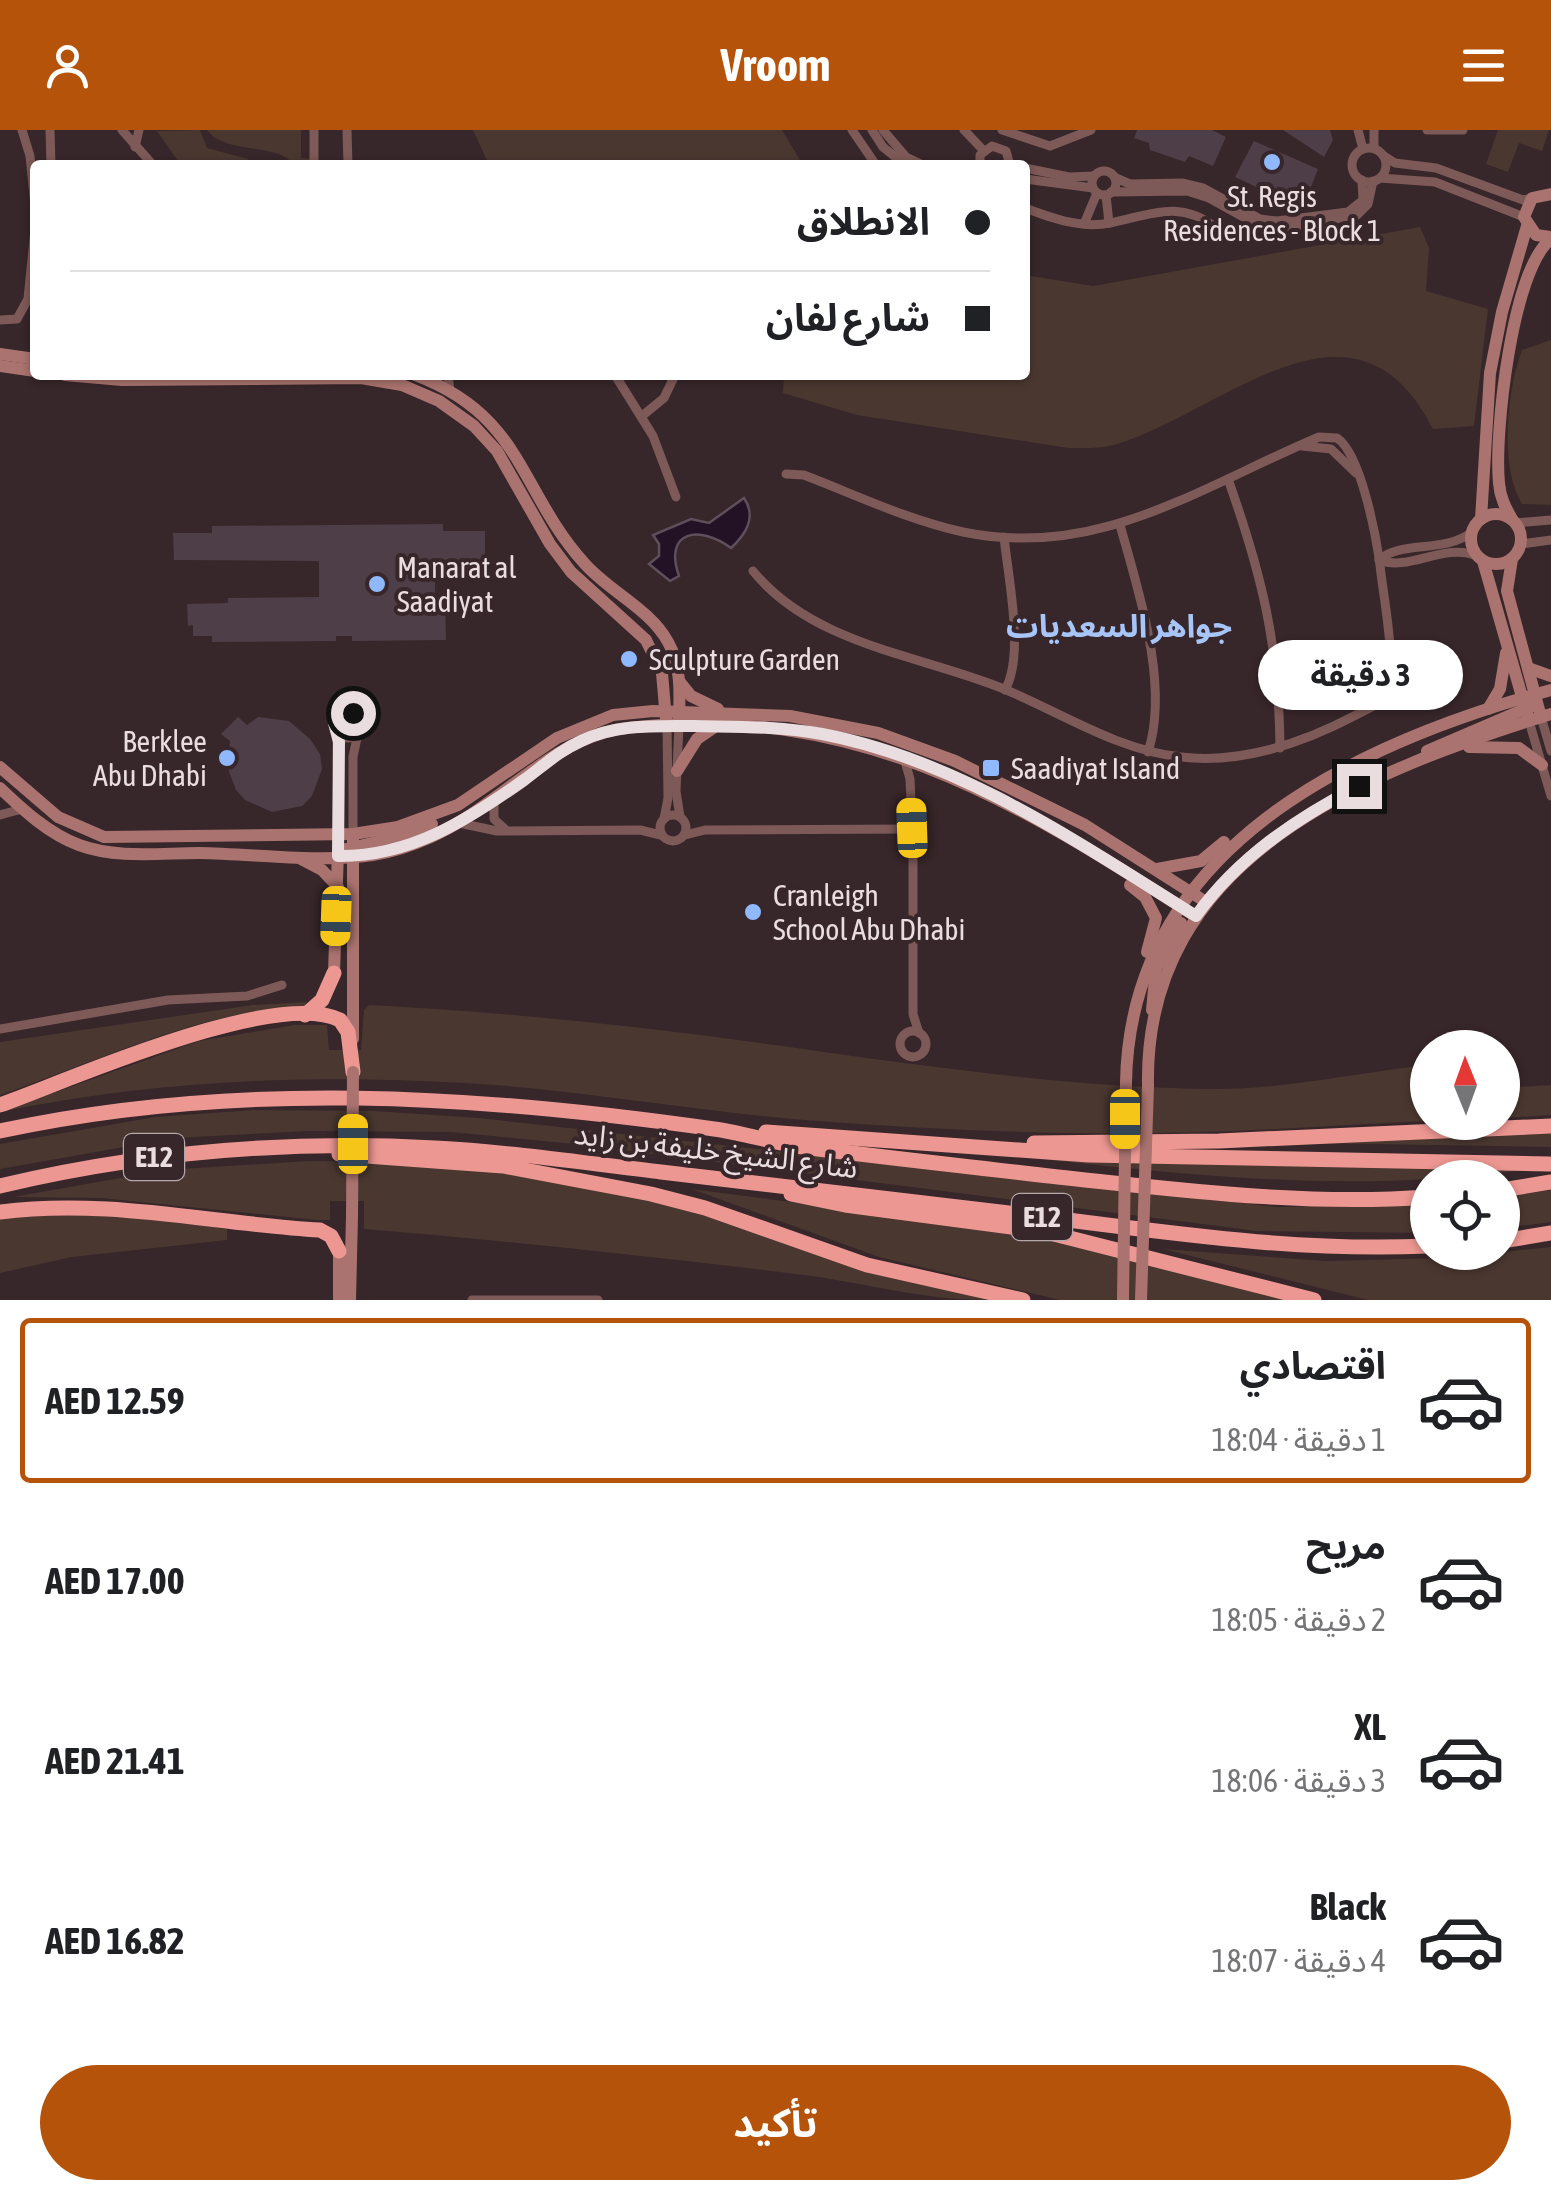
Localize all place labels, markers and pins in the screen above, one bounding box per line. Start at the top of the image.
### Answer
marker: St. Regis Residences - Block 1 [1261,151,1283,173]
place label: St. Regis Residences - Block 1 [1163,179,1381,247]
place label: Manarat al Saadiyat [397,550,516,618]
marker: Manarat al Saadiyat [366,573,388,595]
place label: Sculpture Garden [649,642,840,676]
marker: Sculpture Garden [618,648,640,670]
place label: Berklee Abu Dhabi [93,724,207,792]
marker: Berklee Abu Dhabi [216,747,238,769]
place label: Saadiyat Island [1011,751,1180,785]
marker: Saadiyat Island [980,757,1002,779]
place label: Cranleigh School Abu Dhabi [773,878,965,946]
marker: Cranleigh School Abu Dhabi [742,901,764,923]

